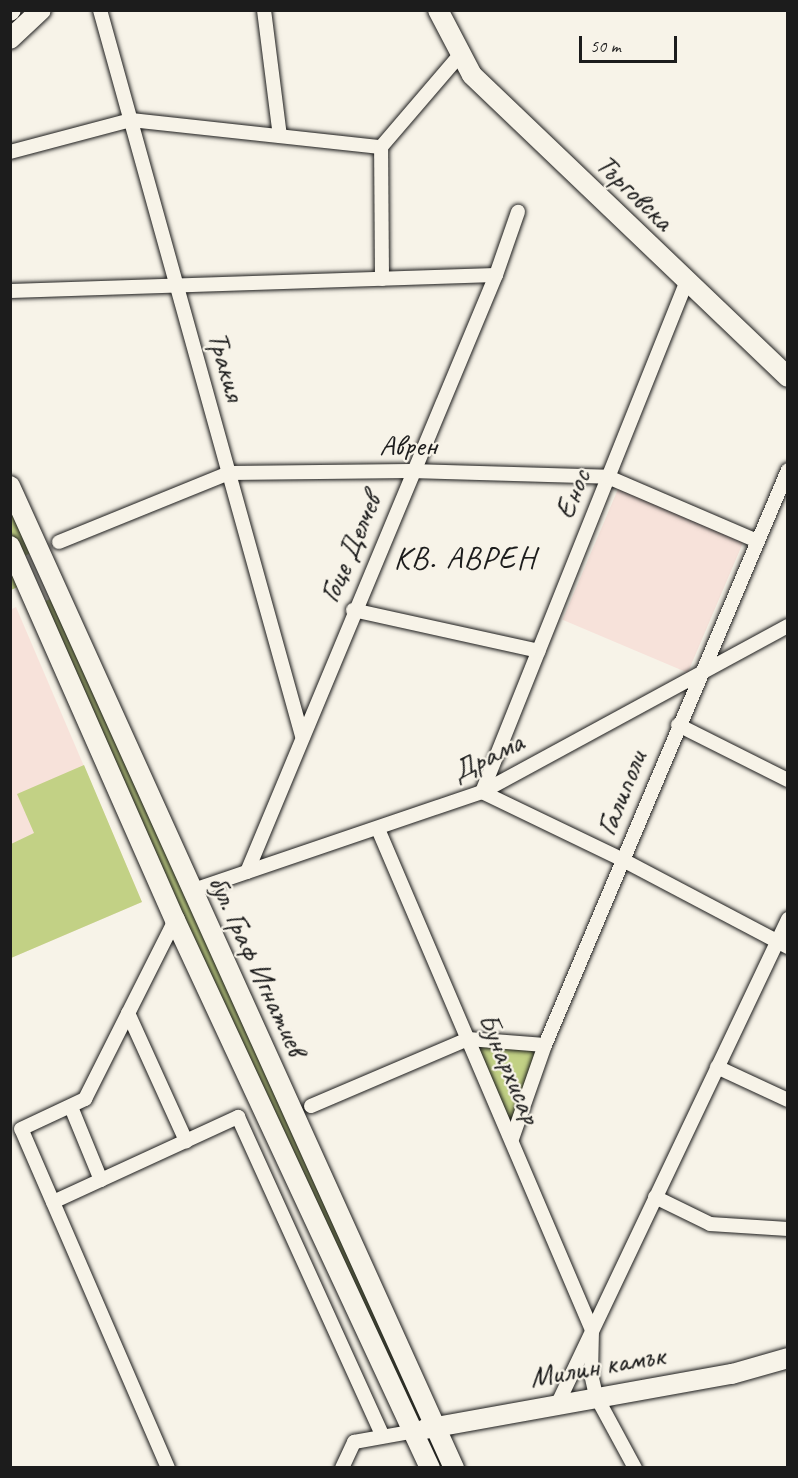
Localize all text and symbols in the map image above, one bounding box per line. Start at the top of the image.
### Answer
scale bar [582,24,680,62]
text: 50 m [590,35,621,57]
street label: Търговска [588,146,682,238]
street label: Тракия [200,327,254,405]
street label: Аврен [379,427,437,463]
street label: Енос [546,464,598,524]
street label: Гоце Делчев [310,487,390,609]
district label: КВ. АВРЕН [394,539,536,577]
street label: Драма [445,723,529,789]
street label: Галиполи [588,745,654,841]
street label: бул. Граф Игнатиев [200,868,316,1062]
street label: Бунархисар [471,1007,549,1129]
street label: Милин камък [526,1336,668,1396]

